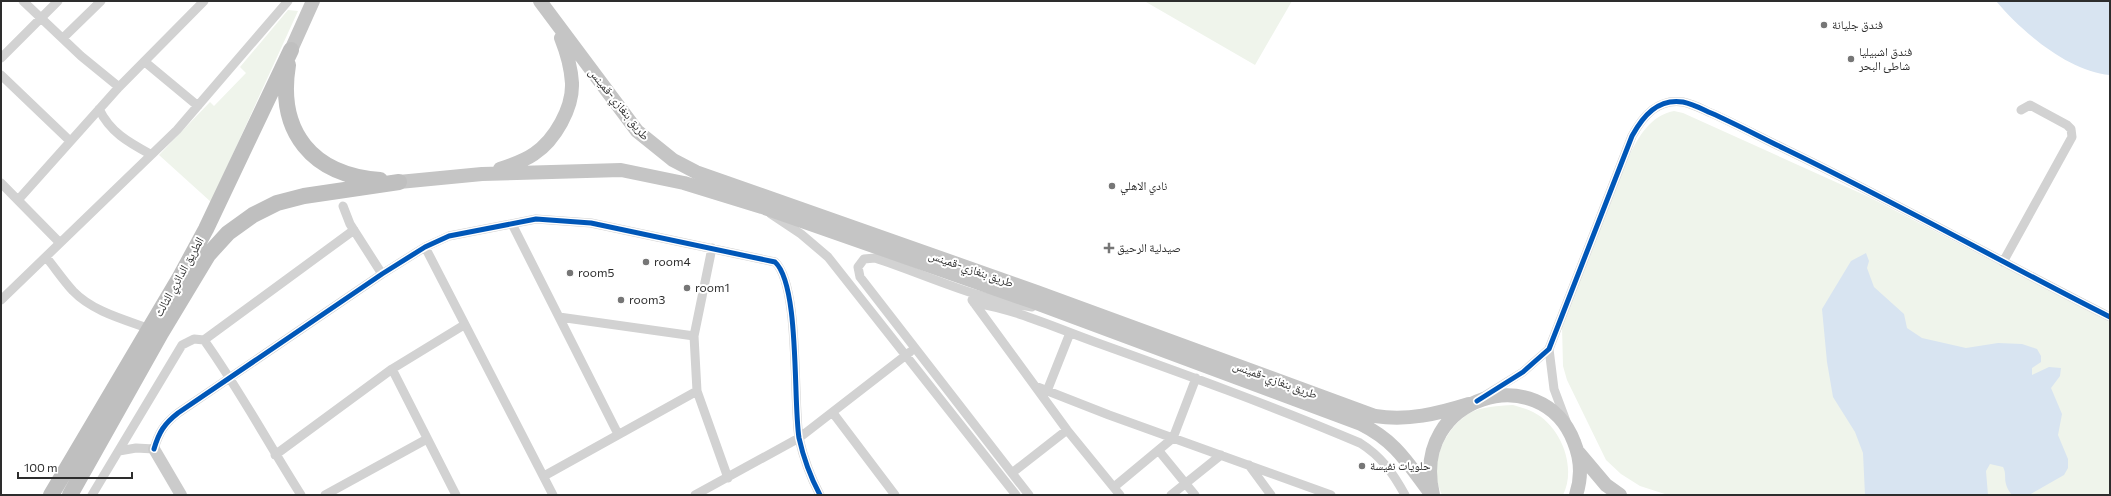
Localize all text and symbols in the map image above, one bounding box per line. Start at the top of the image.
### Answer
place label: فندق جليانة [1832,17,1883,32]
marker: فندق جليانة [1819,20,1829,30]
place label: فندق اشبيليا شاطئ البحر [1858,44,1912,73]
marker: فندق اشبيليا شاطئ البحر [1846,54,1856,64]
street label: طريق بنغازي-قمينس [583,64,653,145]
place label: نادي الاهلي [1120,178,1167,196]
marker: نادي الاهلي [1107,181,1117,191]
street label: الطريق الدائري الثالث [150,234,209,321]
place label: صيدلية الرحيق [1117,240,1181,255]
marker: صيدلية الرحيق [1104,243,1114,253]
street label: طريق بنغازي-قمينس [926,247,1016,293]
place label: room4 [654,254,691,268]
marker: room4 [641,257,651,267]
place label: room5 [578,265,614,279]
marker: room5 [565,268,575,278]
place label: room1 [695,280,730,294]
marker: room1 [682,283,692,293]
place label: room3 [629,292,665,306]
marker: room3 [616,295,626,305]
street label: طريق بنغازي-قمينس [1230,357,1320,405]
scale bar [18,454,132,480]
place label: حلويات نفيسة [1370,458,1431,473]
text: 100 m [24,460,58,474]
marker: حلويات نفيسة [1357,461,1367,471]

